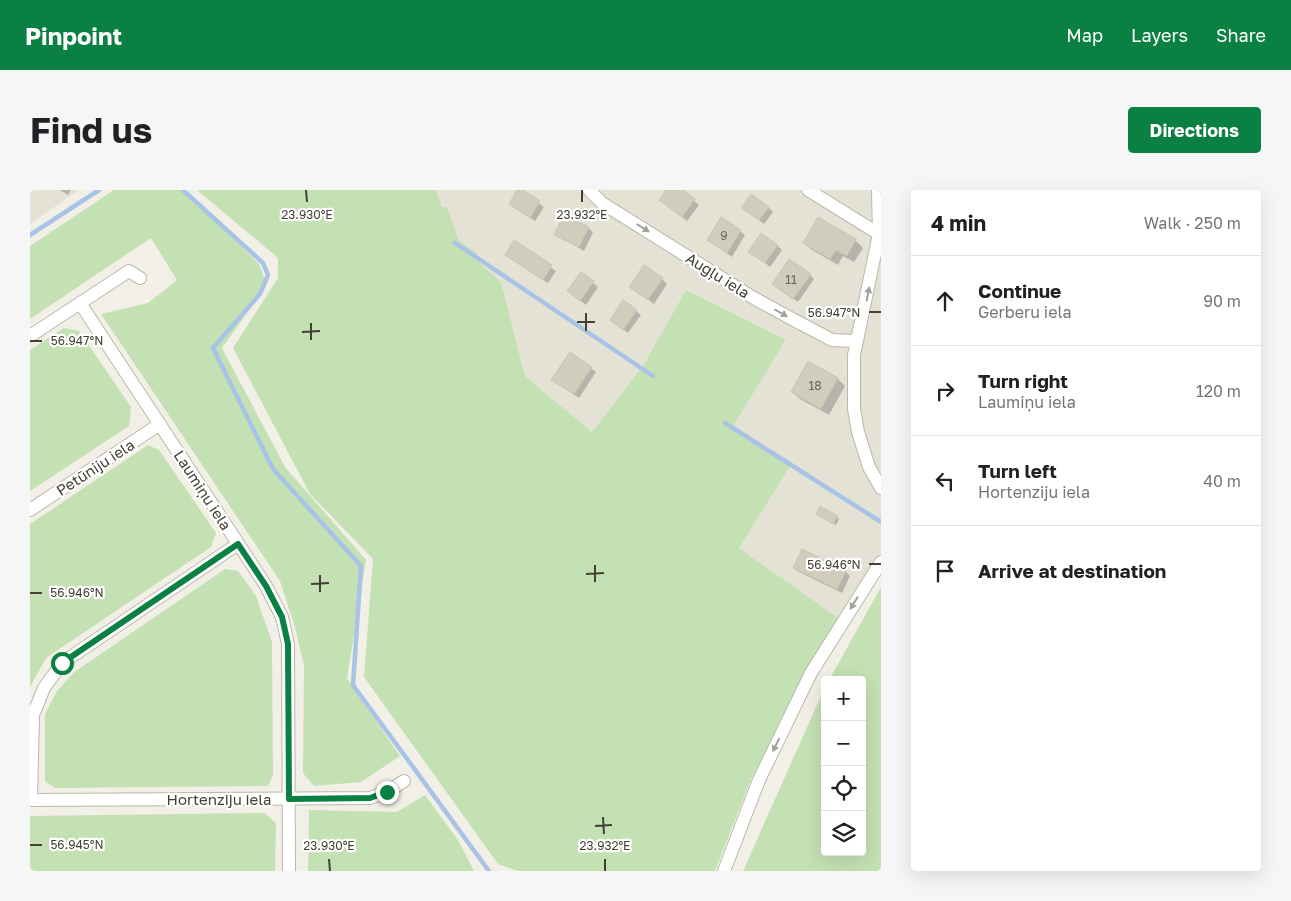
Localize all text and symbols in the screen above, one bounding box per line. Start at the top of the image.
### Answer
text: Pinpoint [25,21,122,50]
text: Map [1066,24,1103,46]
text: Layers [1131,24,1188,46]
text: Share [1216,24,1266,46]
button: Directions [1128,107,1261,153]
text: Find us [30,109,152,151]
text: 23.930°E [281,207,333,222]
text: 23.932°E [557,207,607,222]
text: 4 min [931,210,986,236]
text: Walk · 250 m [1144,213,1241,233]
one-way arrow [636,224,649,233]
house number: 9 [720,228,728,243]
street label: Augļu iela [683,248,753,302]
house number: 11 [785,272,797,287]
text: Continue [978,279,1061,302]
one-way arrow [864,286,872,301]
icon: ahead [931,287,959,315]
text: 90 m [1203,291,1241,311]
text: Gerberu iela [978,302,1072,322]
text: 56.947°N [808,305,860,320]
one-way arrow [775,308,788,317]
text: 56.947°N [51,333,103,348]
text: Turn right [978,369,1068,392]
icon: right [931,377,959,405]
house number: 18 [808,378,822,393]
text: 120 m [1196,381,1241,401]
text: Laumiņu iela [978,392,1076,412]
street label: Petūniju iela [53,435,137,499]
street label: Laumiņu iela [170,447,235,534]
text: Turn left [978,459,1057,482]
icon: left [931,467,959,495]
text: 40 m [1203,471,1241,491]
text: Hortenziju iela [978,482,1090,502]
text: 56.946°N [807,557,861,572]
icon: arrive [931,557,959,585]
text: Arrive at destination [978,559,1166,582]
text: 56.946°N [50,585,104,600]
one-way arrow [850,597,859,610]
route start [51,652,74,675]
map controls [821,676,866,856]
button: + [821,676,866,721]
button: − [821,721,866,766]
one-way arrow [772,738,781,753]
button: locate [821,766,866,811]
route end [376,781,399,804]
street label: Hortenziju iela [167,790,272,808]
button: layers [821,811,866,856]
text: 56.945°N [50,837,104,852]
text: 23.930°E [303,838,355,853]
text: 23.932°E [580,838,630,853]

